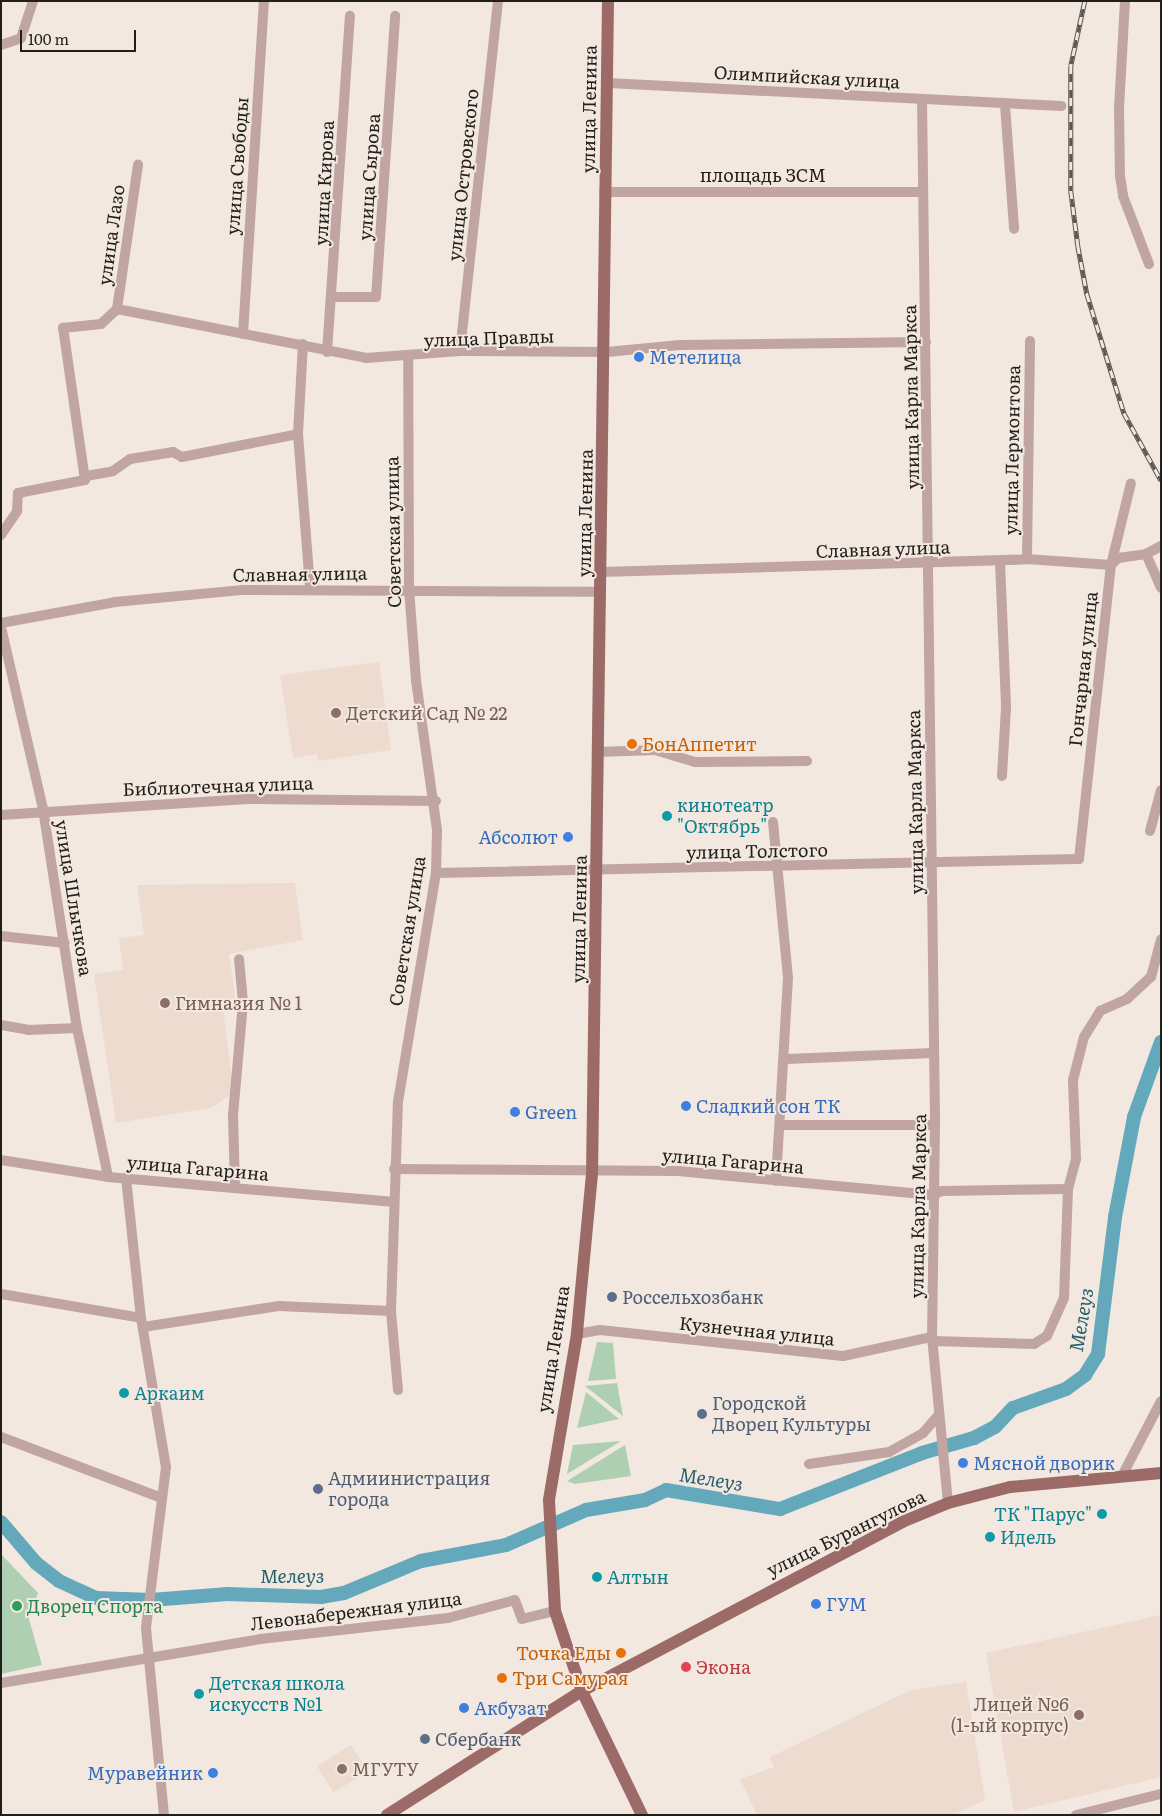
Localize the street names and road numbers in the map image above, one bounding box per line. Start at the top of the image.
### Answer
street label: улица Ленина [577,45,601,173]
street label: Олимпийская улица [713,61,901,93]
street label: улица Островского [443,88,483,262]
street label: улица Свободы [221,96,253,236]
street label: улица Сырова [354,113,384,241]
street label: улица Кирова [310,120,338,246]
street label: площадь ЗСМ [700,164,826,186]
street label: улица Лазо [93,183,129,287]
street label: улица Карла Маркса [899,304,923,490]
street label: улица Правды [423,325,555,351]
street label: улица Лермонтова [1000,365,1024,535]
street label: улица Ленина [573,449,597,577]
street label: Советская улица [381,456,405,608]
street label: Славная улица [815,536,951,562]
street label: Славная улица [232,562,368,586]
street label: Гончарная улица [1064,590,1102,748]
street label: улица Карла Маркса [903,709,927,895]
street label: Библиотечная улица [122,772,314,800]
street label: улица Шлычкова [51,818,97,978]
street label: улица Толстого [686,839,828,863]
street label: Советская улица [384,854,430,1008]
street label: улица Ленина [567,855,591,983]
street label: улица Карла Маркса [906,1113,930,1299]
street label: улица Гагарина [661,1144,805,1178]
street label: улица Гагарина [126,1151,270,1185]
street label: улица Ленина [532,1284,574,1414]
street label: Кузнечная улица [678,1312,836,1350]
street label: улица Бурангулова [763,1485,929,1581]
street label: Левонабережная улица [249,1587,463,1635]

